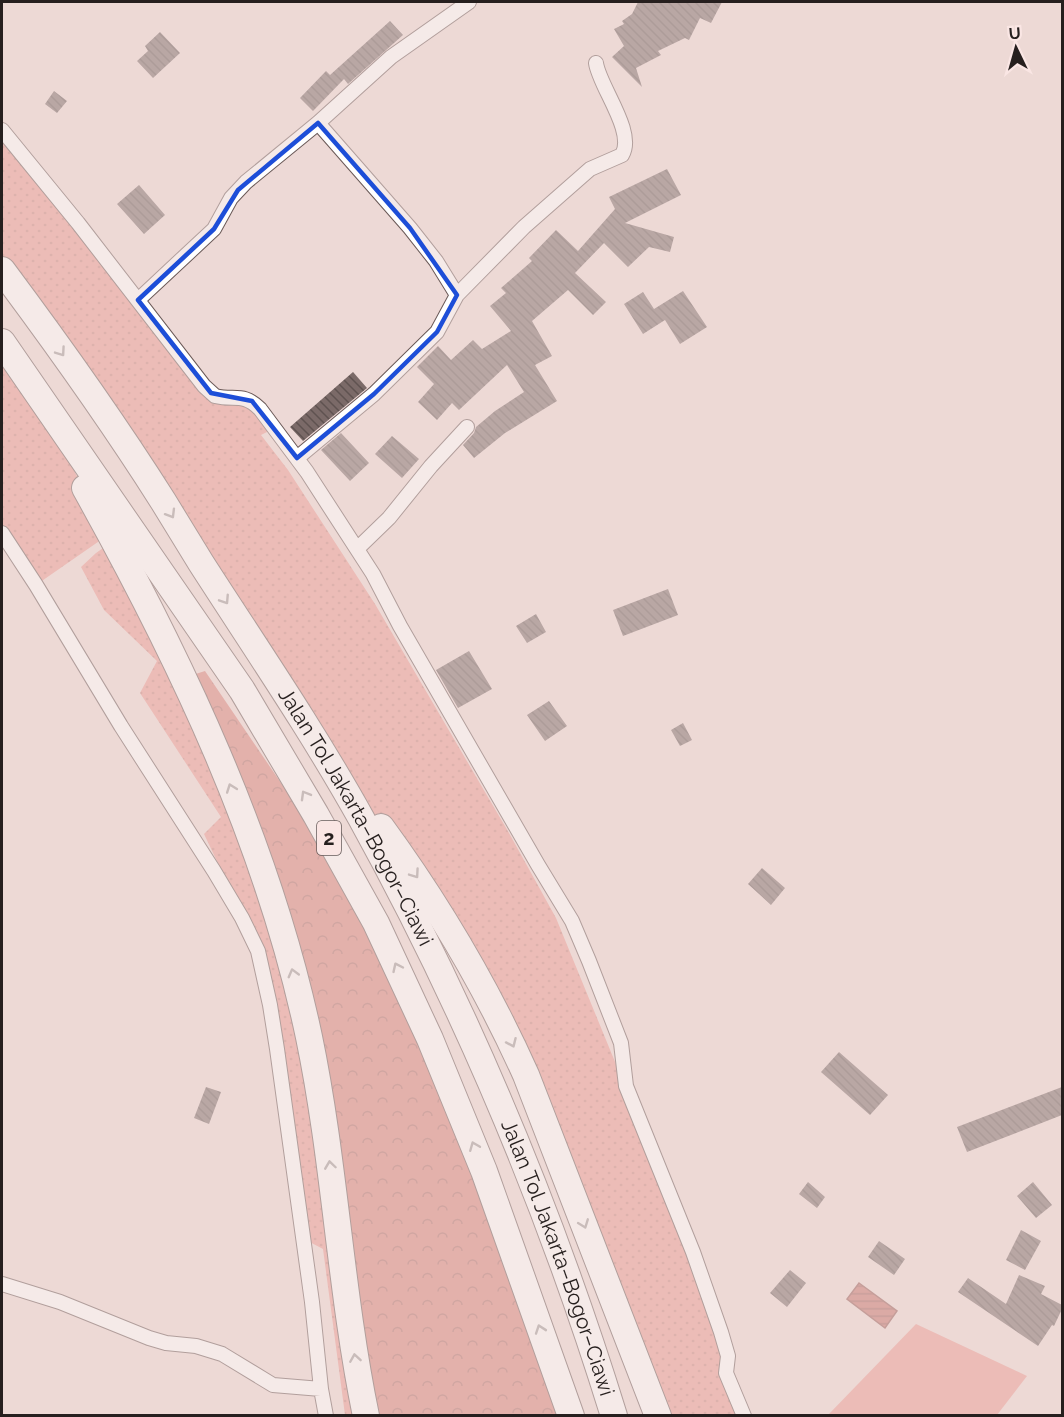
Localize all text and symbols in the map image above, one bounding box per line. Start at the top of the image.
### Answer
north arrow [986,18,1046,78]
text: U [1008,24,1022,44]
one-way arrow [54,346,65,357]
one-way arrow [163,508,175,518]
one-way arrow [218,593,229,604]
street label: Jalan Tol Jakarta–Bogor–Ciawi [273,683,439,950]
one-way arrow [226,784,239,794]
one-way arrow [301,791,312,801]
road number: 2 [317,821,341,855]
one-way arrow [408,868,419,879]
one-way arrow [392,963,404,974]
one-way arrow [288,969,300,979]
one-way arrow [504,1037,516,1048]
street label: Jalan Tol Jakarta–Bogor–Ciawi [496,1116,620,1399]
one-way arrow [469,1141,481,1152]
one-way arrow [325,1160,337,1169]
one-way arrow [577,1218,589,1229]
one-way arrow [535,1324,548,1335]
one-way arrow [350,1353,362,1363]

